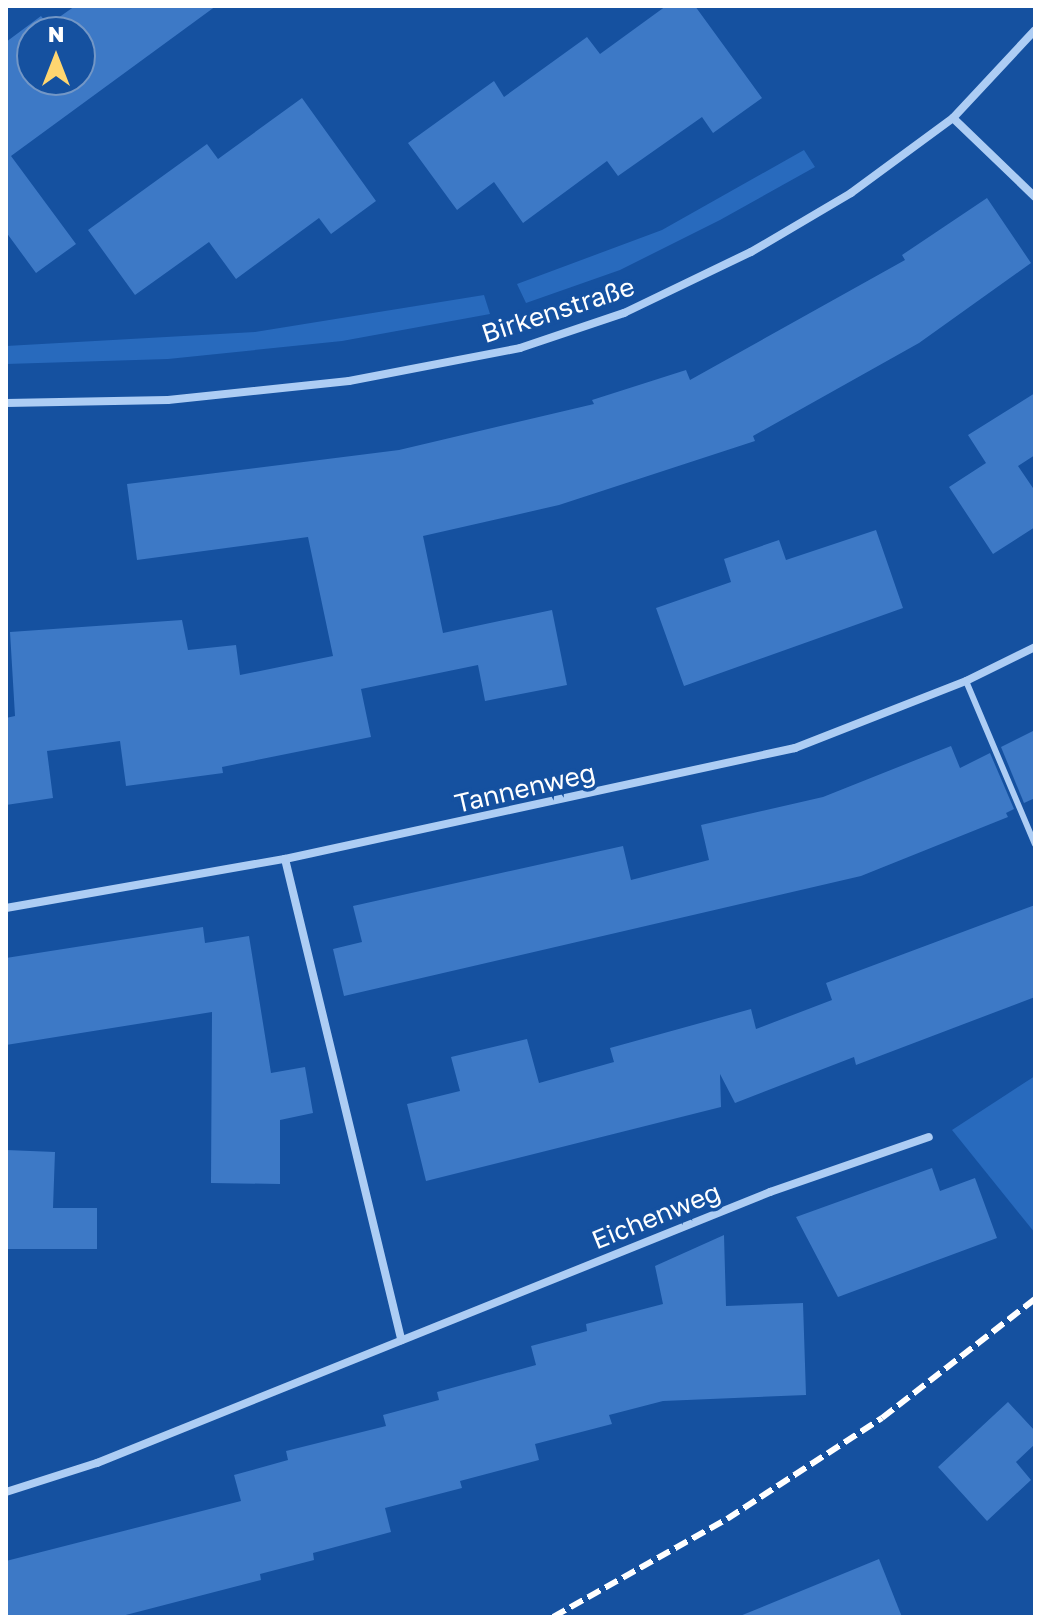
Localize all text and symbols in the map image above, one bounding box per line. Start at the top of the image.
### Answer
north arrow [16,16,96,96]
text: N [48,20,64,47]
street label: Birkenstraße [478,271,638,349]
street label: Tannenweg [452,757,598,819]
street label: Eichenweg [587,1176,725,1256]

